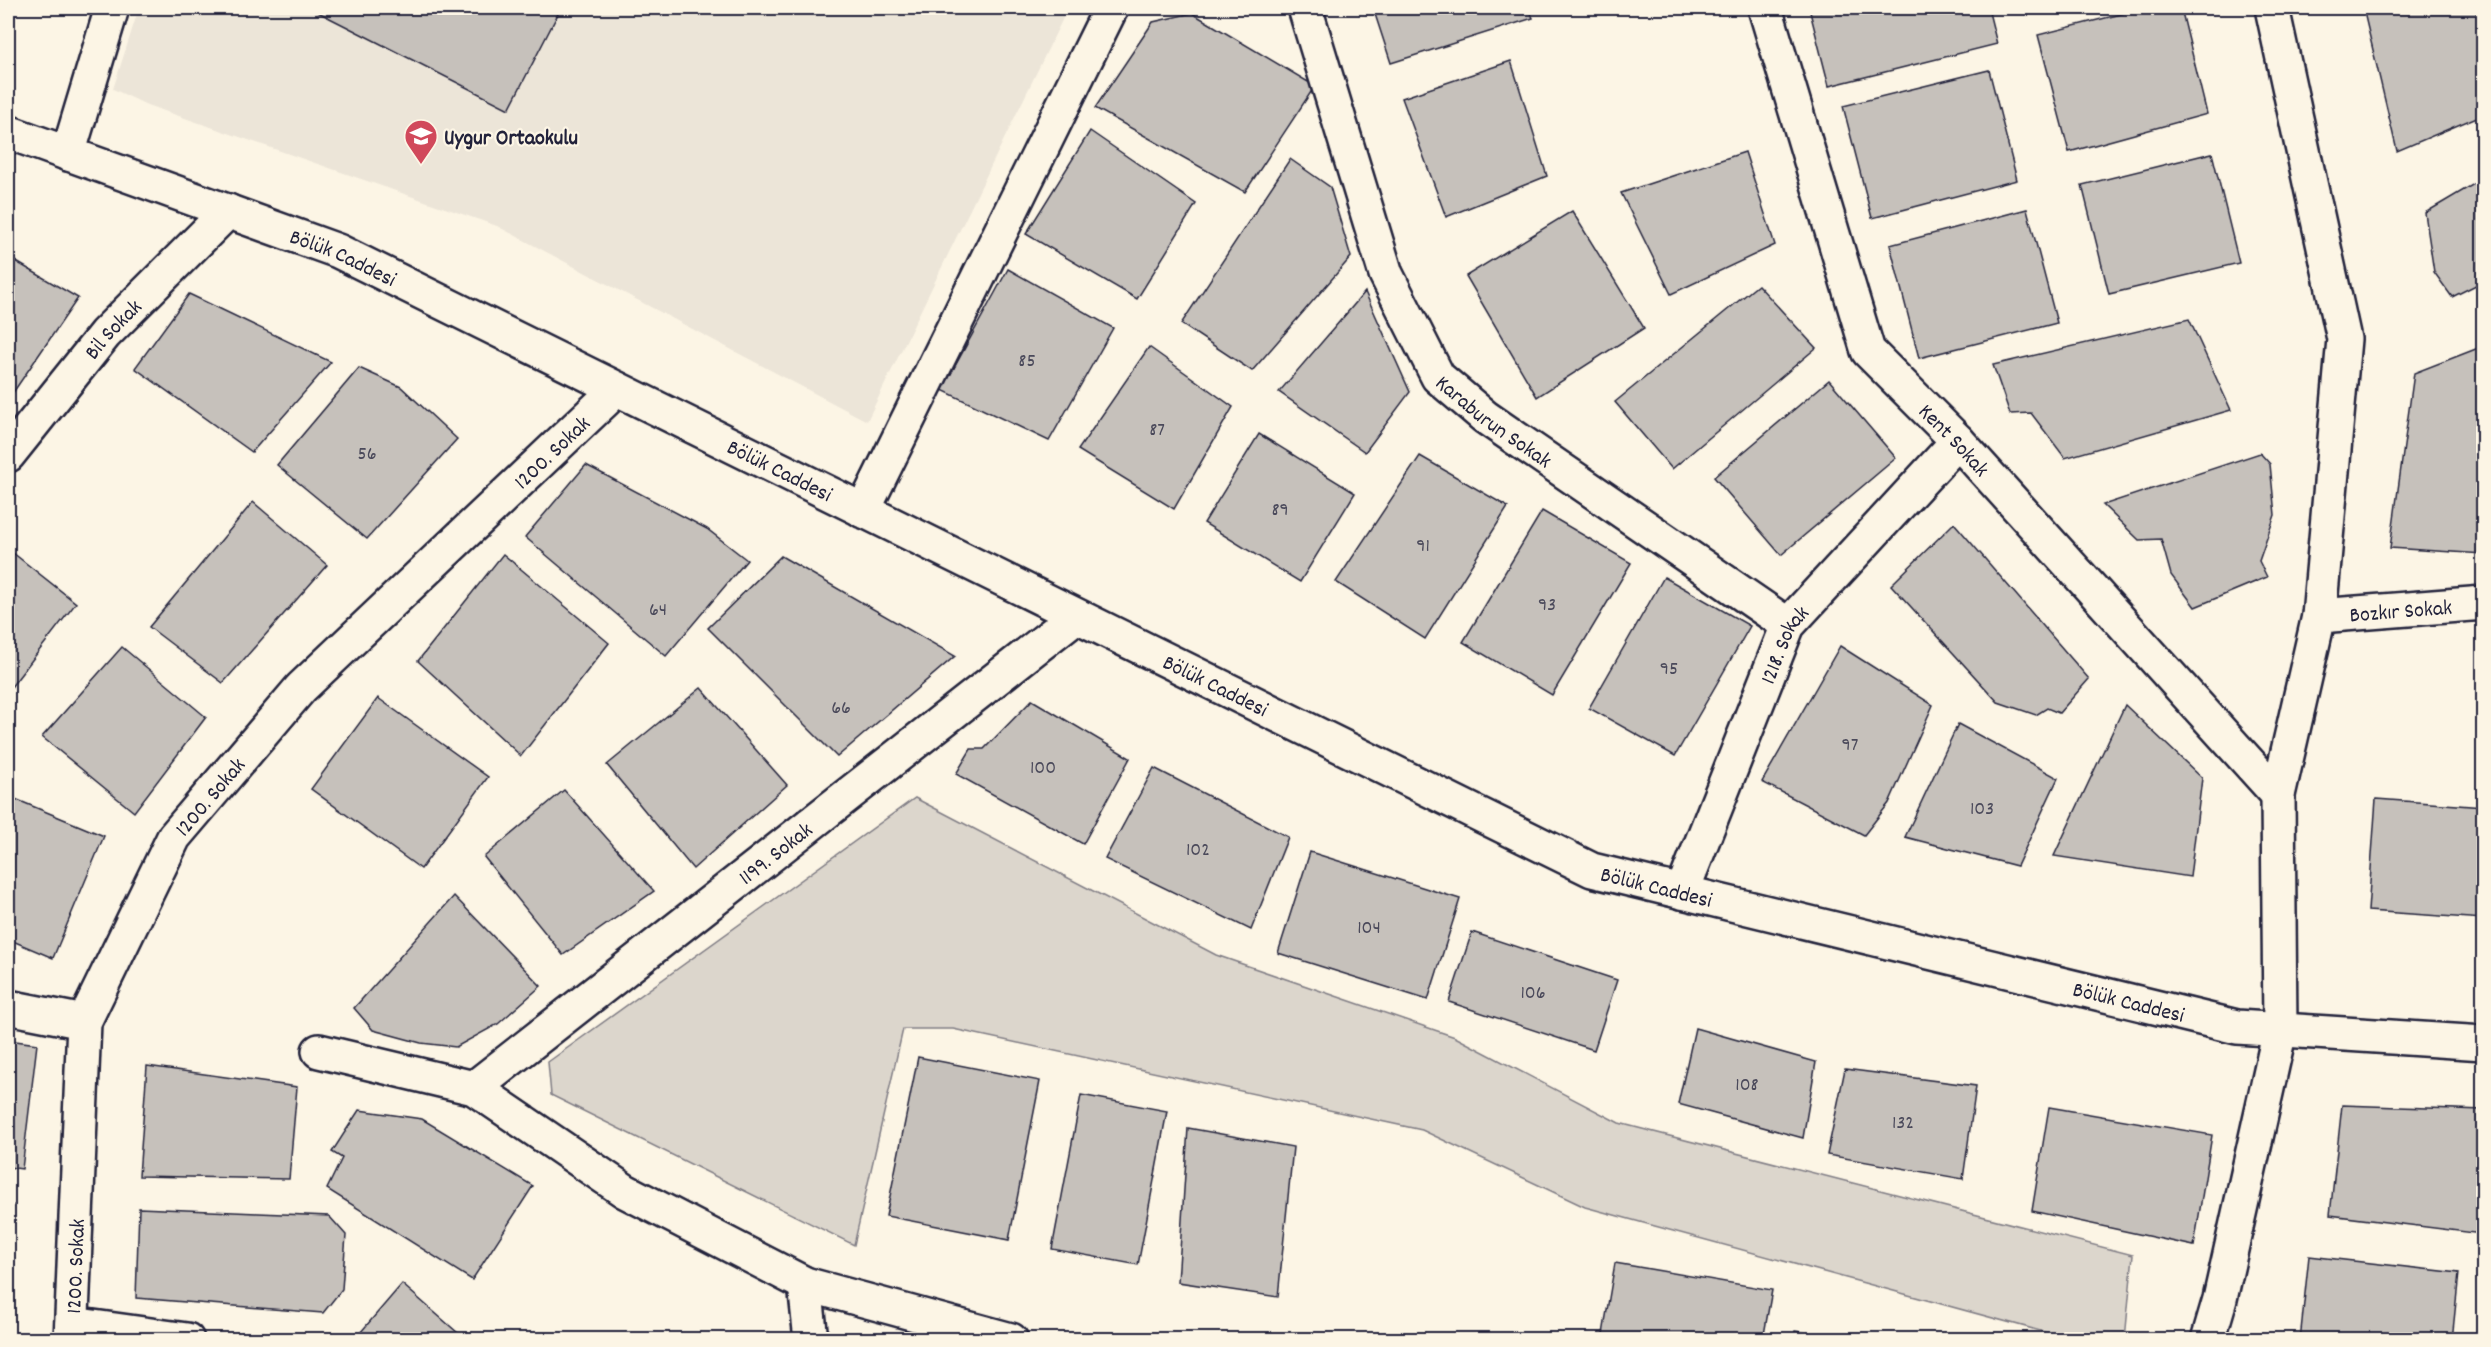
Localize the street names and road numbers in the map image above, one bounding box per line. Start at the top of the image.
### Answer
street label: Bölük Caddesi [285,223,401,296]
street label: Bil Sokak [78,294,150,367]
street label: Karaburun Sokak [1427,369,1557,478]
street label: Kent Sokak [1910,398,1995,485]
street label: 1200. Sokak [508,410,599,498]
street label: Bölük Caddesi [721,433,837,512]
street label: Bozkır Sokak [2349,594,2453,633]
street label: 1218. Sokak [1754,600,1818,689]
street label: Bölük Caddesi [1157,648,1272,727]
street label: 1200. Sokak [169,752,254,844]
street label: 1199. Sokak [733,816,820,894]
street label: Bölük Caddesi [1597,861,1715,918]
street label: Bölük Caddesi [2069,976,2187,1033]
street label: 1200. Sokak [60,1218,95,1314]

